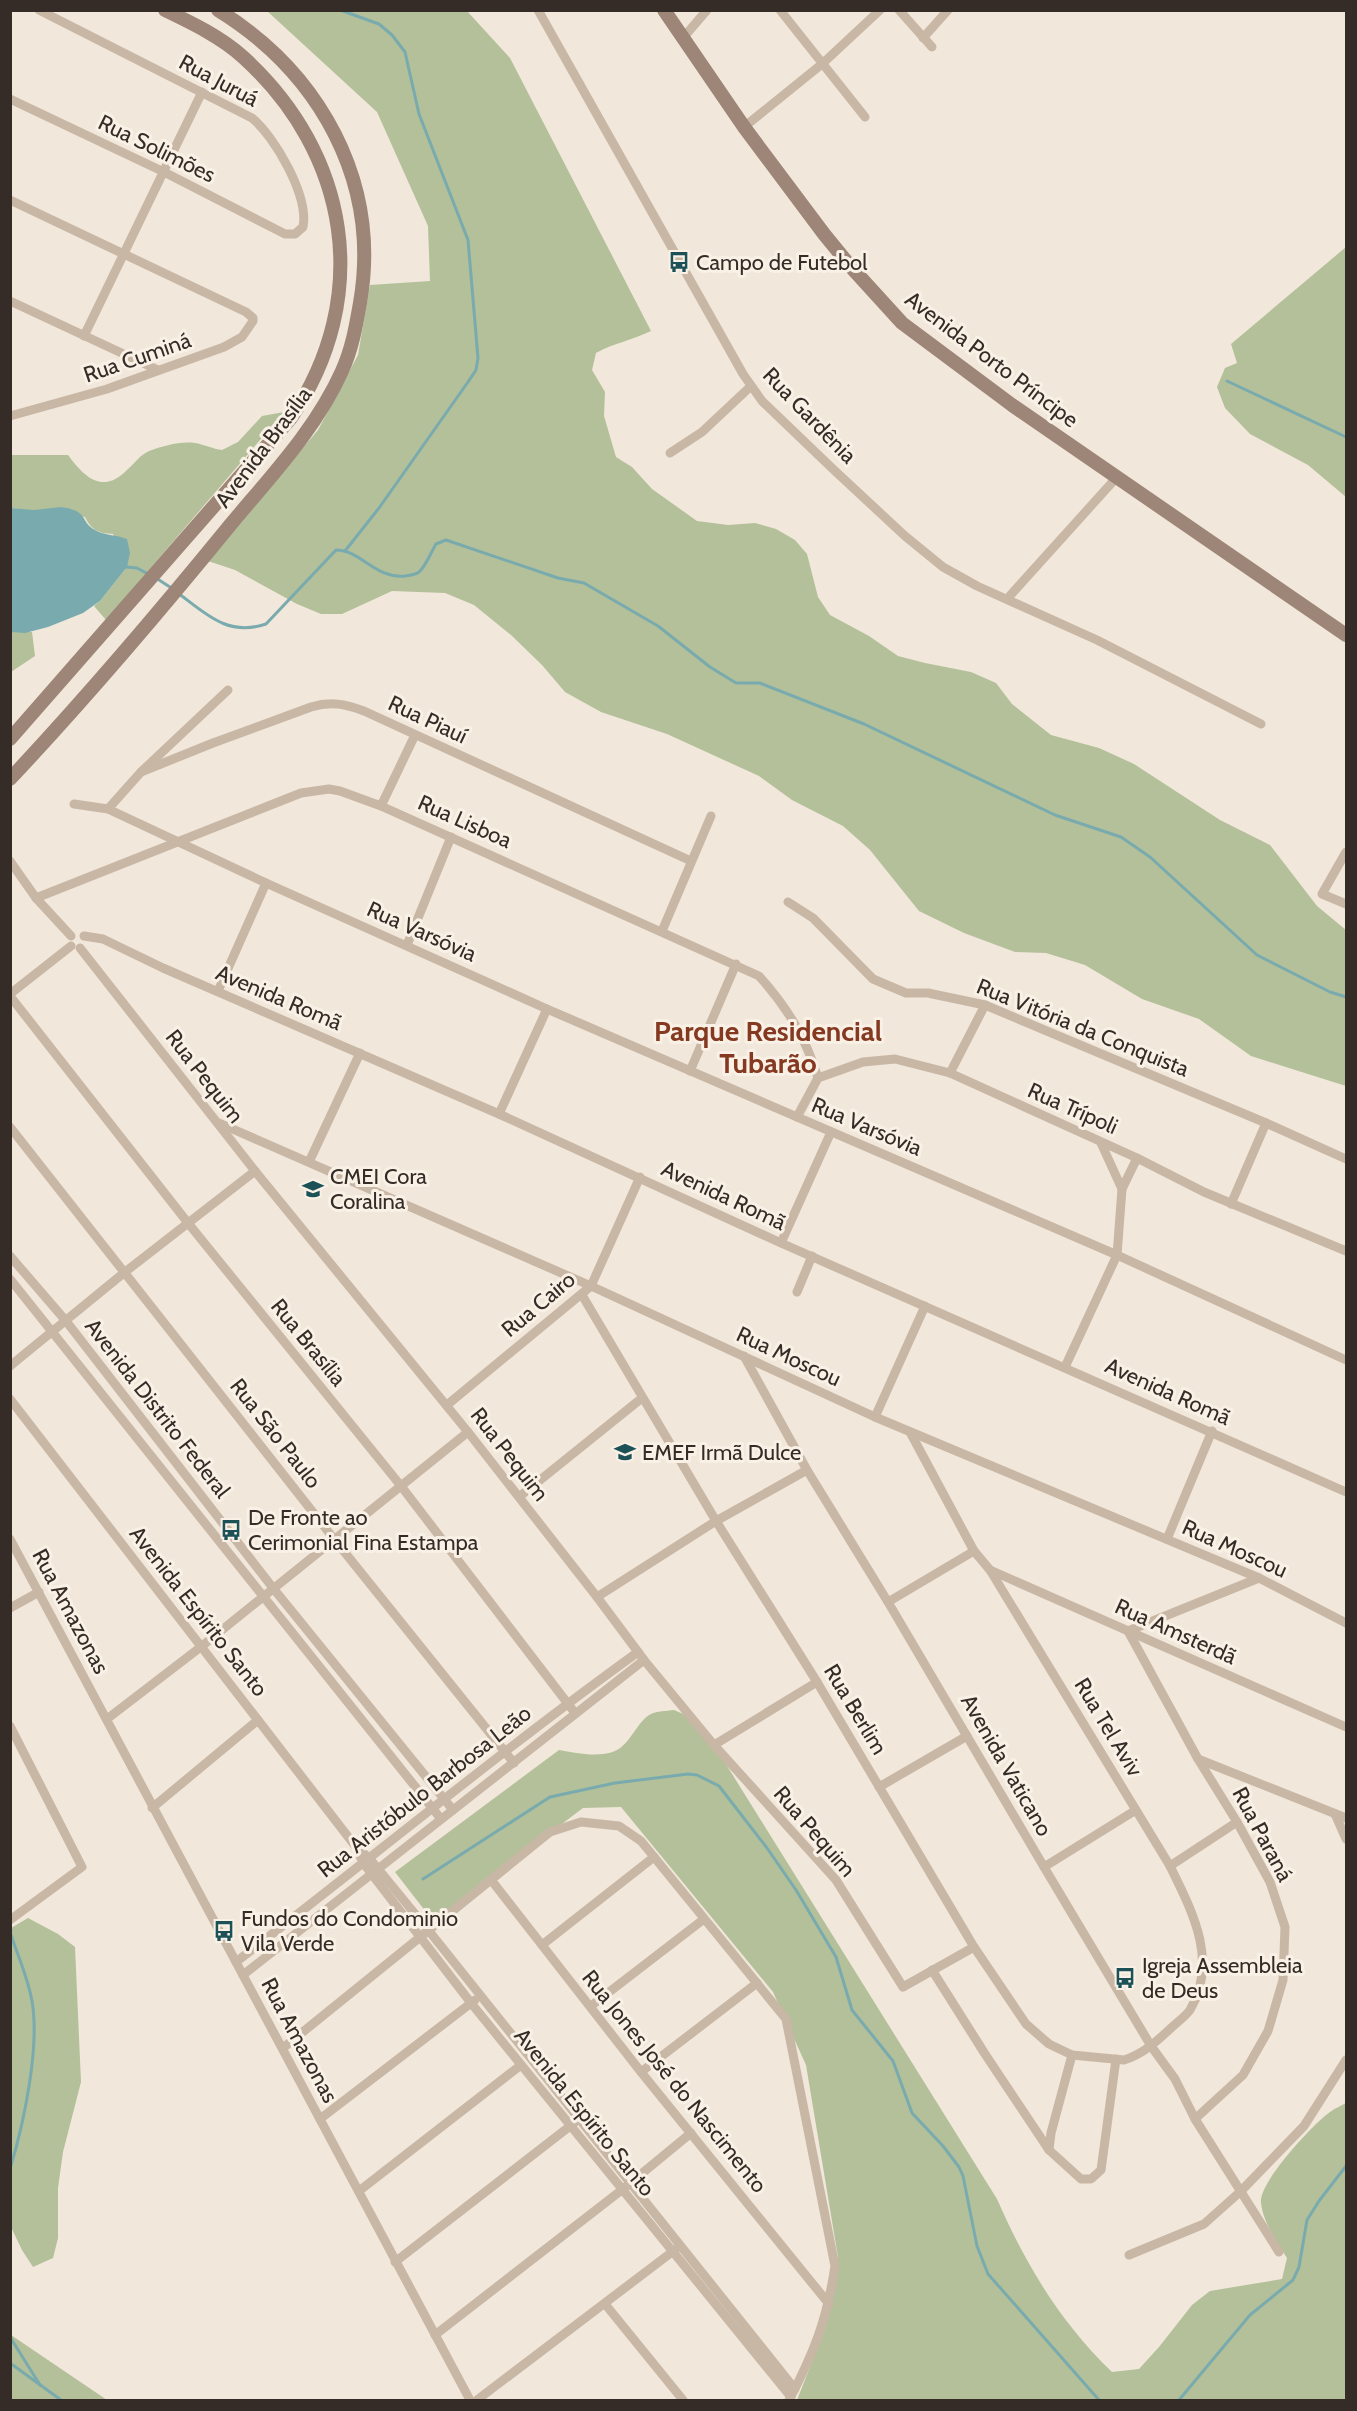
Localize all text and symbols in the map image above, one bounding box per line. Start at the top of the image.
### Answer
street label: Rua Juruá [174,48,263,113]
street label: Rua Solimões [94,109,220,188]
place label: Campo de Futebol [696,249,868,276]
bus stop icon: Campo de Futebol [667,250,691,274]
street label: Avenida Porto Príncipe [900,286,1084,433]
street label: Rua Cuminá [80,326,195,388]
street label: Rua Gardênia [757,362,862,469]
street label: Avenida Brasília [209,381,318,513]
street label: Rua Piauí [384,689,472,750]
street label: Rua Lisboa [414,789,516,854]
street label: Rua Varsóvia [363,895,481,968]
street label: Avenida Romã [212,959,346,1036]
street label: Rua Vitória da Conquista [973,973,1193,1083]
district label: Parque Residencial Tubarão [654,1014,882,1080]
street label: Rua Pequim [160,1024,250,1128]
street label: Rua Trípoli [1024,1077,1122,1140]
street label: Rua Varsóvia [808,1091,926,1162]
street label: Avenida Romã [657,1155,791,1236]
place label: CMEI Cora Coralina [330,1163,427,1215]
school or university icon: CMEI Cora Coralina [301,1177,325,1201]
street label: Rua Cairo [496,1266,581,1343]
street label: Rua Brasília [265,1293,352,1392]
street label: Avenida Distrito Federal [79,1313,237,1504]
street label: Rua Moscou [732,1320,845,1392]
street label: Avenida Romã [1101,1352,1235,1431]
street label: Rua São Paulo [224,1373,327,1494]
street label: Rua Pequim [465,1402,555,1506]
place label: EMEF Irmã Dulce [642,1439,801,1466]
school or university icon: EMEF Irmã Dulce [613,1440,637,1464]
place label: De Fronte ao Cerimonial Fina Estampa [248,1504,479,1556]
street label: Rua Moscou [1178,1513,1292,1584]
bus stop icon: De Fronte ao Cerimonial Fina Estampa [219,1518,243,1542]
street label: Avenida Espírito Santo [124,1521,273,1702]
street label: Rua Amazonas [26,1544,115,1678]
street label: Rua Amsterdã [1111,1593,1241,1670]
street label: Rua Berlim [818,1659,893,1759]
street label: Rua Tel Aviv [1069,1673,1149,1782]
street label: Avenida Vaticano [955,1690,1058,1841]
street label: Rua Aristóbulo Barbosa Leão [312,1700,537,1883]
street label: Rua Pequim [768,1780,861,1882]
street label: Rua Paraná [1226,1782,1299,1886]
place label: Fundos do Condominio Vila Verde [241,1905,458,1957]
bus stop icon: Fundos do Condominio Vila Verde [212,1919,236,1943]
place label: Igreja Assembleia de Deus [1142,1952,1303,2004]
street label: Rua Jones José do Nascimento [576,1965,773,2198]
bus stop icon: Igreja Assembleia de Deus [1113,1966,1137,1990]
street label: Rua Amazonas [255,1973,344,2107]
street label: Avenida Espírito Santo [509,2023,661,2202]

